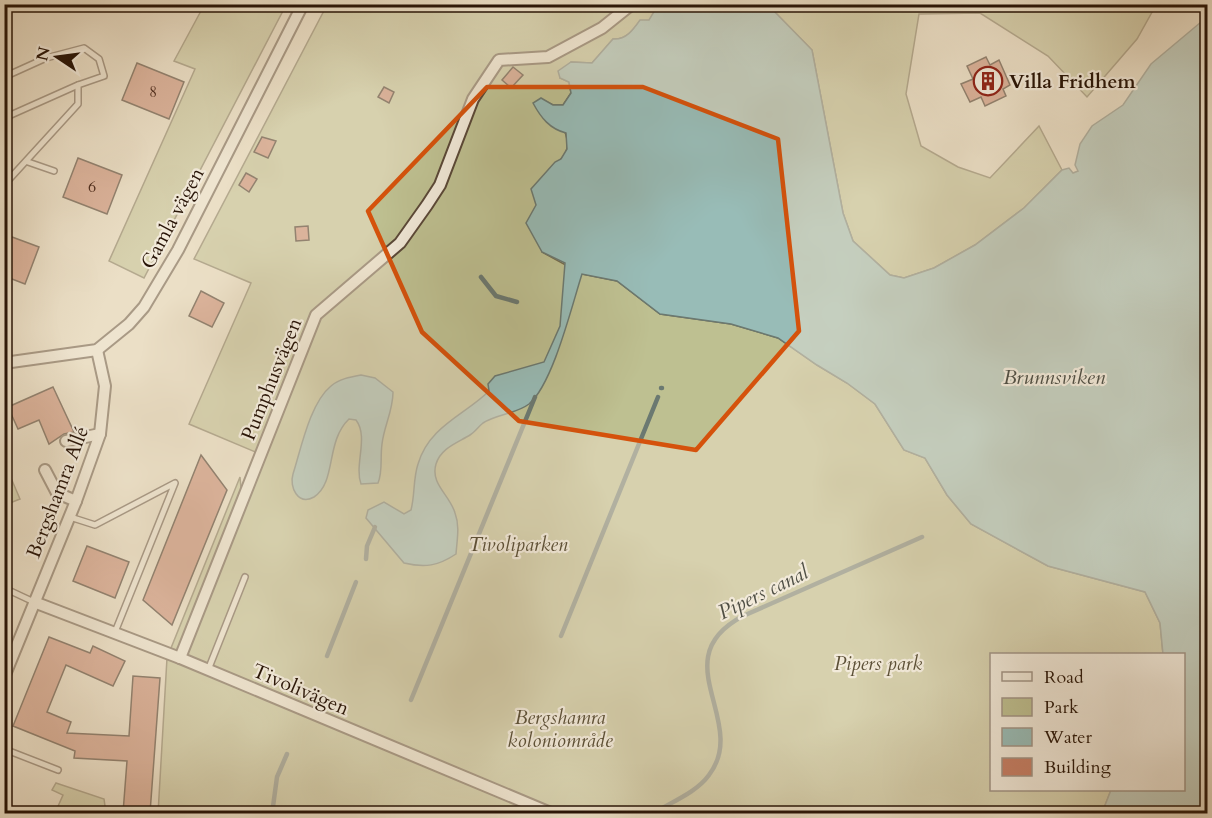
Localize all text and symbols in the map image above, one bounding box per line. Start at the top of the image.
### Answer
north arrow [27,27,87,87]
text: N [31,45,56,63]
building icon: Villa Fridhem [972,65,1004,97]
place label: Villa Fridhem [1009,68,1136,95]
house number: 8 [149,81,157,103]
street label: Gamla vägen [134,162,211,274]
house number: 6 [88,176,96,198]
street label: Pumphusvägen [235,313,308,444]
water label: Brunnsviken [1003,363,1106,392]
street label: Bergshamra Allé [20,422,95,562]
park label: Tivoliparken [468,531,568,558]
water label: Pipers canal [713,557,815,627]
park label: Pipers park [834,650,922,677]
legend [990,653,1185,791]
street label: Tivolivägen [248,657,354,722]
text: Road [1044,665,1084,690]
text: Park [1044,695,1079,720]
park label: Bergshamra koloniområde [507,704,613,754]
text: Water [1043,725,1093,750]
text: Building [1044,755,1112,780]

